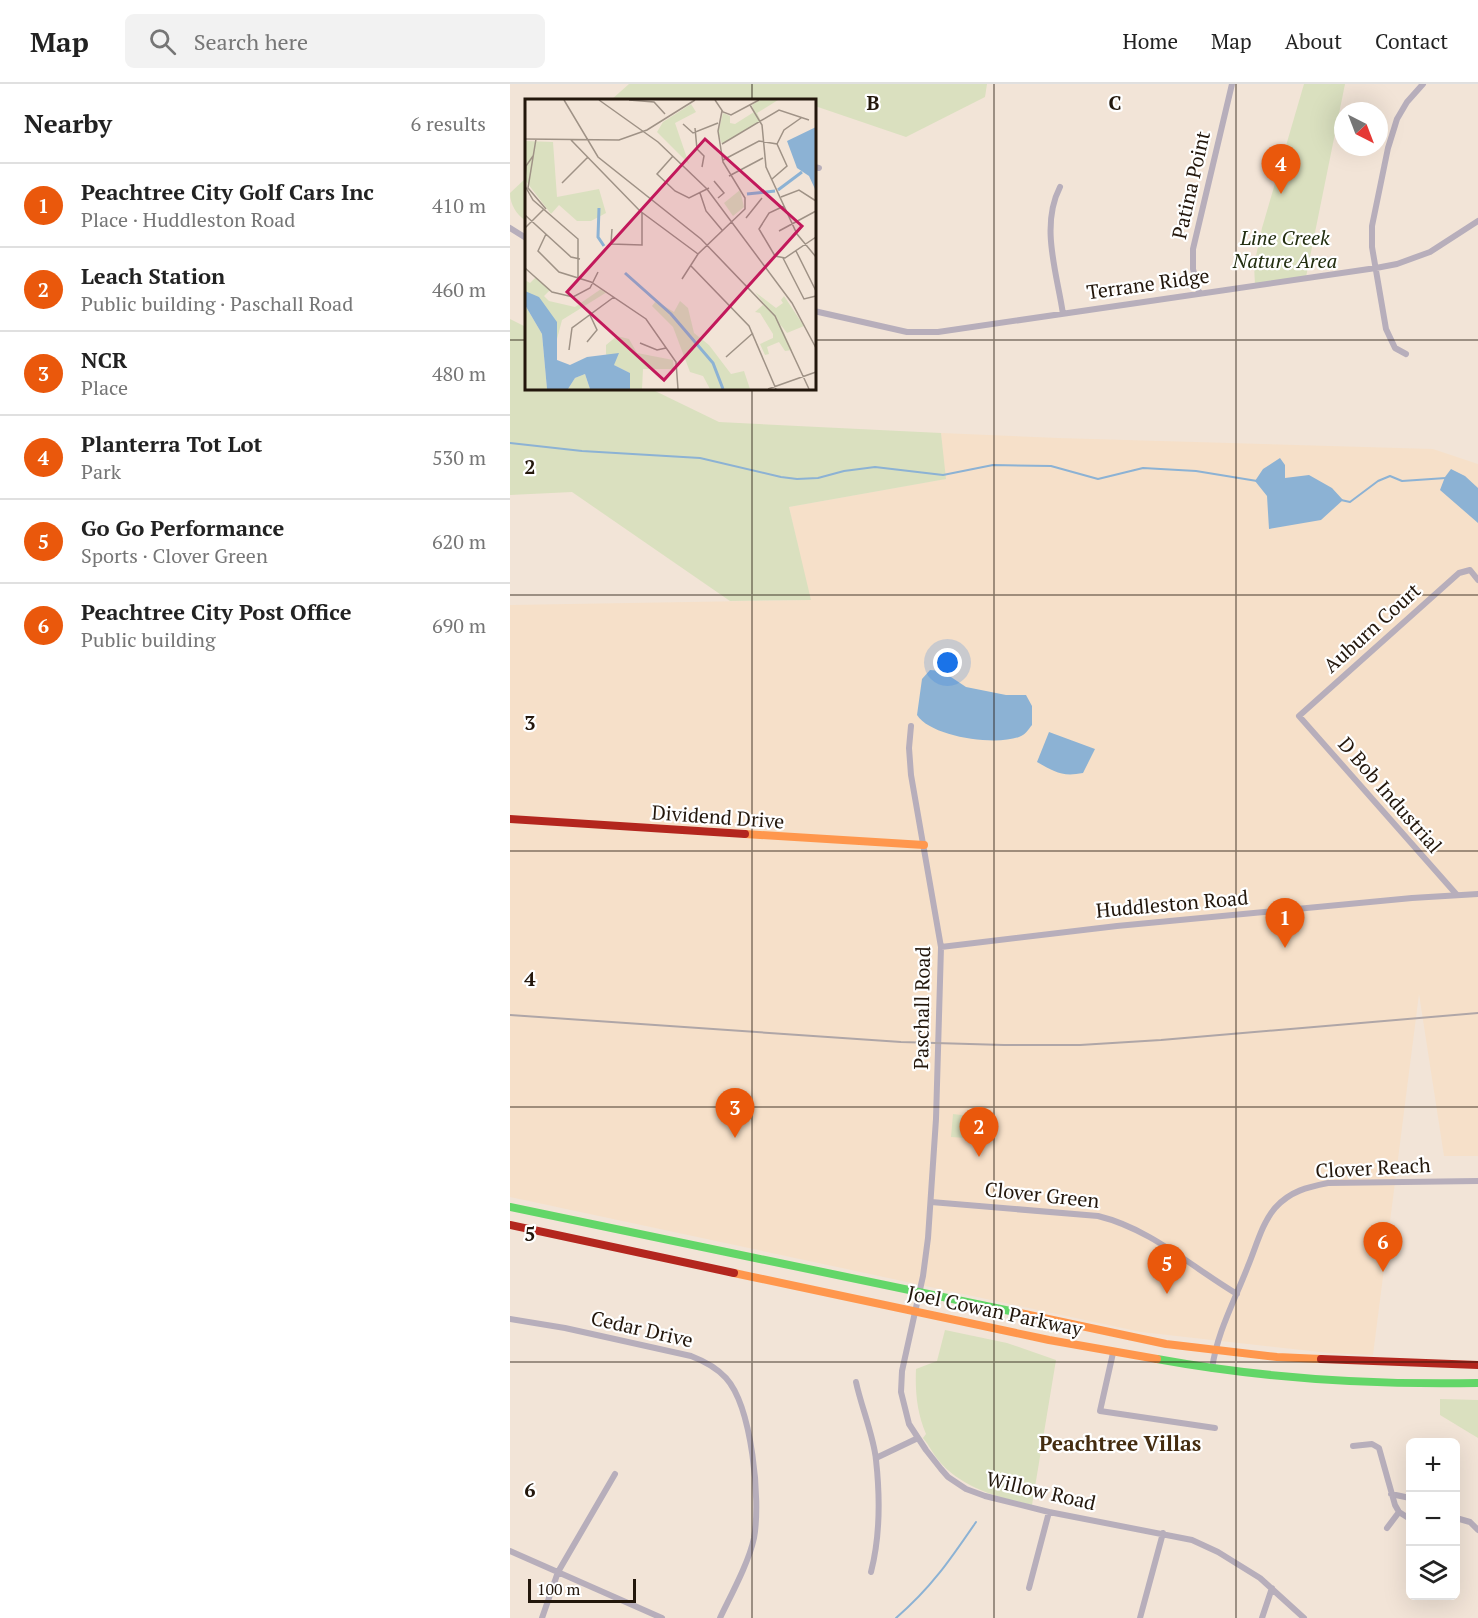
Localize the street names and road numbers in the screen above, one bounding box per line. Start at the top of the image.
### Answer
street label: Patina Point [1165,128,1216,242]
street label: Terrane Ridge [1085,262,1211,305]
street label: Auburn Court [1317,576,1426,678]
street label: D Bob Industrial [1332,731,1448,858]
street label: Dividend Drive [651,798,785,835]
street label: Huddleston Road [1095,883,1249,924]
street label: Paschall Road [907,946,936,1070]
street label: Clover Reach [1315,1151,1432,1184]
street label: Clover Green [983,1175,1101,1214]
street label: Joel Cowan Parkway [905,1279,1086,1342]
street label: Cedar Drive [588,1304,696,1353]
street label: Willow Road [984,1465,1099,1516]

